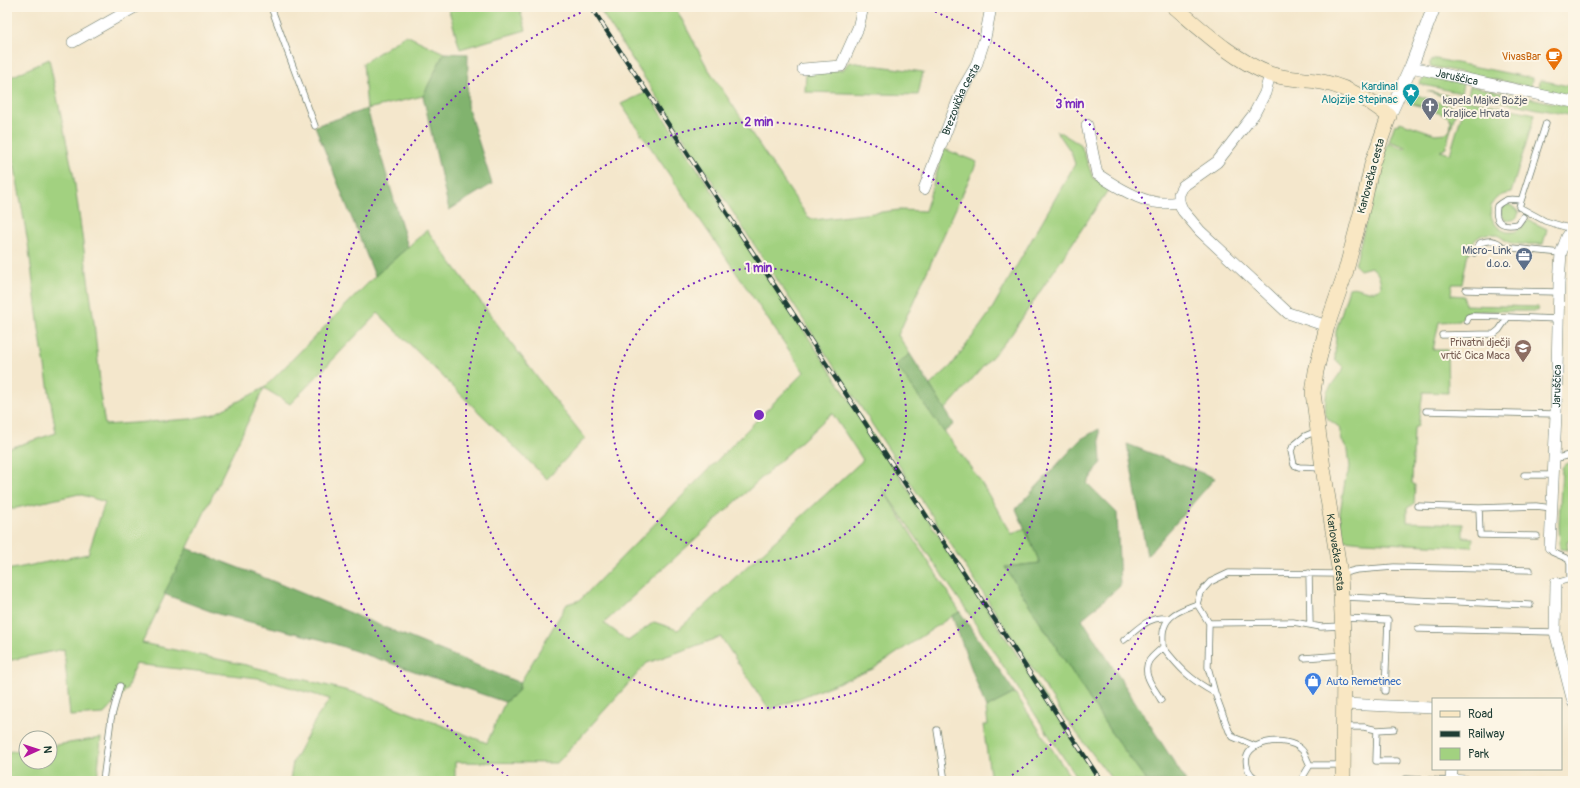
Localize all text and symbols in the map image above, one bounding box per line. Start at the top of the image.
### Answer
cafe icon: VivasBar [1544,46,1564,71]
place label: VivasBar [1502,50,1541,63]
street label: Brezovička cesta [939,61,983,137]
street label: Jaruščica [1434,66,1479,88]
place label: Kardinal Alojzije Stepinac [1321,80,1398,106]
place icon: Kardinal Alojzije Stepinac [1401,82,1421,107]
place label: kapela Majke Božje Kraljice Hrvata [1443,94,1528,120]
church icon: kapela Majke Božje Kraljice Hrvata [1420,96,1440,121]
text: 3 min [1056,97,1085,112]
text: 2 min [745,115,774,130]
street label: Karlovačka cesta [1355,137,1387,215]
place label: Micro-Link d.o.o. [1462,244,1511,270]
office icon: Micro-Link d.o.o. [1514,246,1534,271]
text: 1 min [746,261,773,276]
place label: Privatni dječji vrtić Cica Maca [1440,336,1510,362]
school or university icon: Privatni dječji vrtić Cica Maca [1513,338,1533,363]
street label: Jaruščica [1550,364,1564,408]
centre of rings [752,408,766,422]
street label: Karlovačka cesta [1324,513,1347,591]
shop icon: Auto Remetinec [1303,671,1323,696]
place label: Auto Remetinec [1326,675,1402,688]
legend [1432,698,1562,770]
text: Road [1468,707,1493,722]
text: Railway [1468,727,1504,742]
north arrow [18,730,58,770]
text: N [41,745,54,754]
text: Park [1468,747,1489,762]

